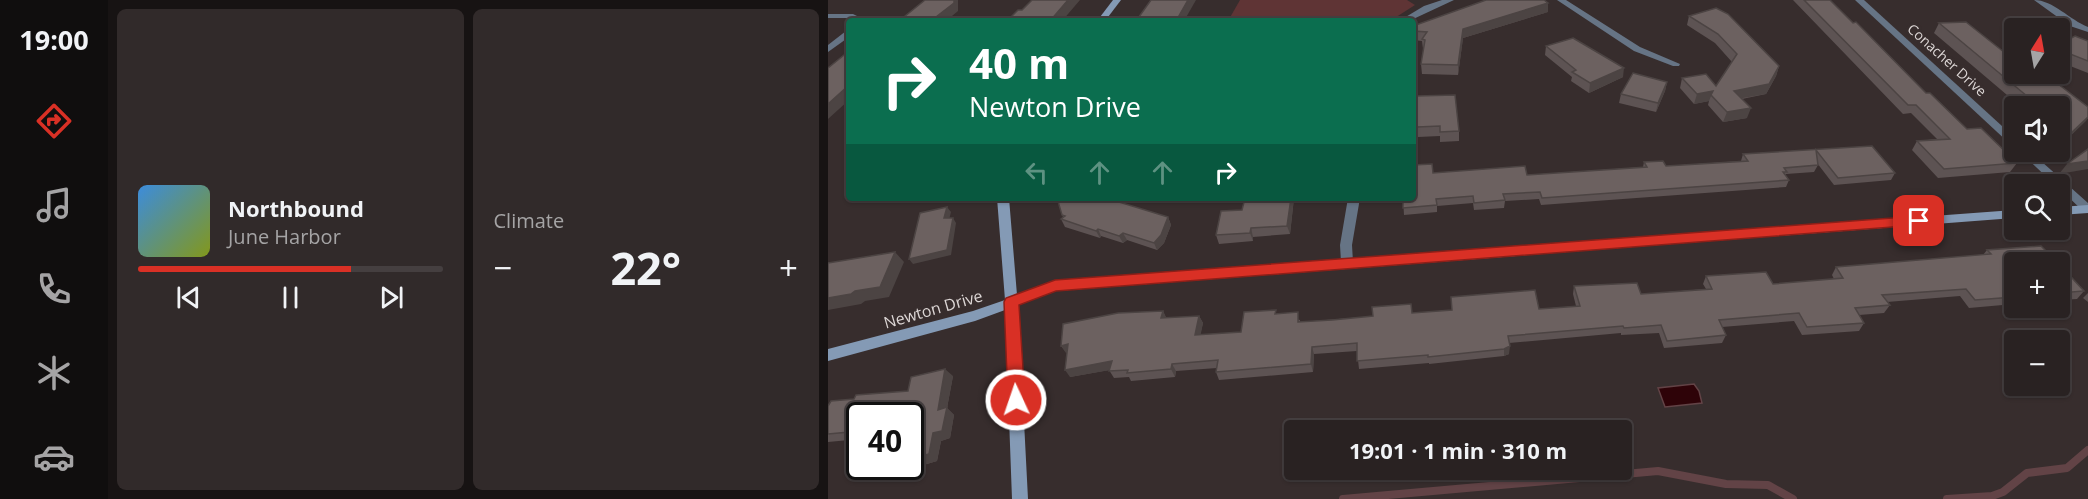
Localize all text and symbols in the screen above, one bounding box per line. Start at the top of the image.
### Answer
north arrow [2004,18,2070,84]
map controls [2004,18,2070,396]
street label: Conacher Drive [1904,19,1991,100]
text: 19:00 [19,21,89,58]
text: 40 m [969,34,1069,91]
icon: right [870,42,948,120]
text: Newton Drive [969,88,1141,125]
button: sound [2004,96,2070,162]
icon: directions [33,100,75,142]
icon: left [1020,156,1053,189]
icon: ahead [1083,156,1116,189]
icon: ahead [1146,156,1179,189]
icon: right [1209,156,1242,189]
button: search [2004,174,2070,240]
icon: music [33,184,75,226]
text: Northbound [228,193,364,223]
pin [1893,195,1944,246]
icon: arrive [1902,204,1935,237]
text: Climate [494,207,564,234]
text: June Harbor [228,223,341,250]
text: 22° [610,237,681,298]
text: − [494,245,512,290]
text: + [779,245,798,290]
button: + [2004,252,2070,318]
icon: phone [33,268,75,310]
icon: previous [172,281,205,314]
icon: pause [274,281,307,314]
icon: next [375,281,408,314]
street label: Newton Drive [881,284,985,334]
button: − [2004,330,2070,396]
icon: climate [33,352,75,394]
position arrow [984,368,1048,432]
speed limit sign: 40 [846,402,924,480]
text: 19:01 · 1 min · 310 m [1349,435,1567,465]
icon: car [33,436,75,478]

